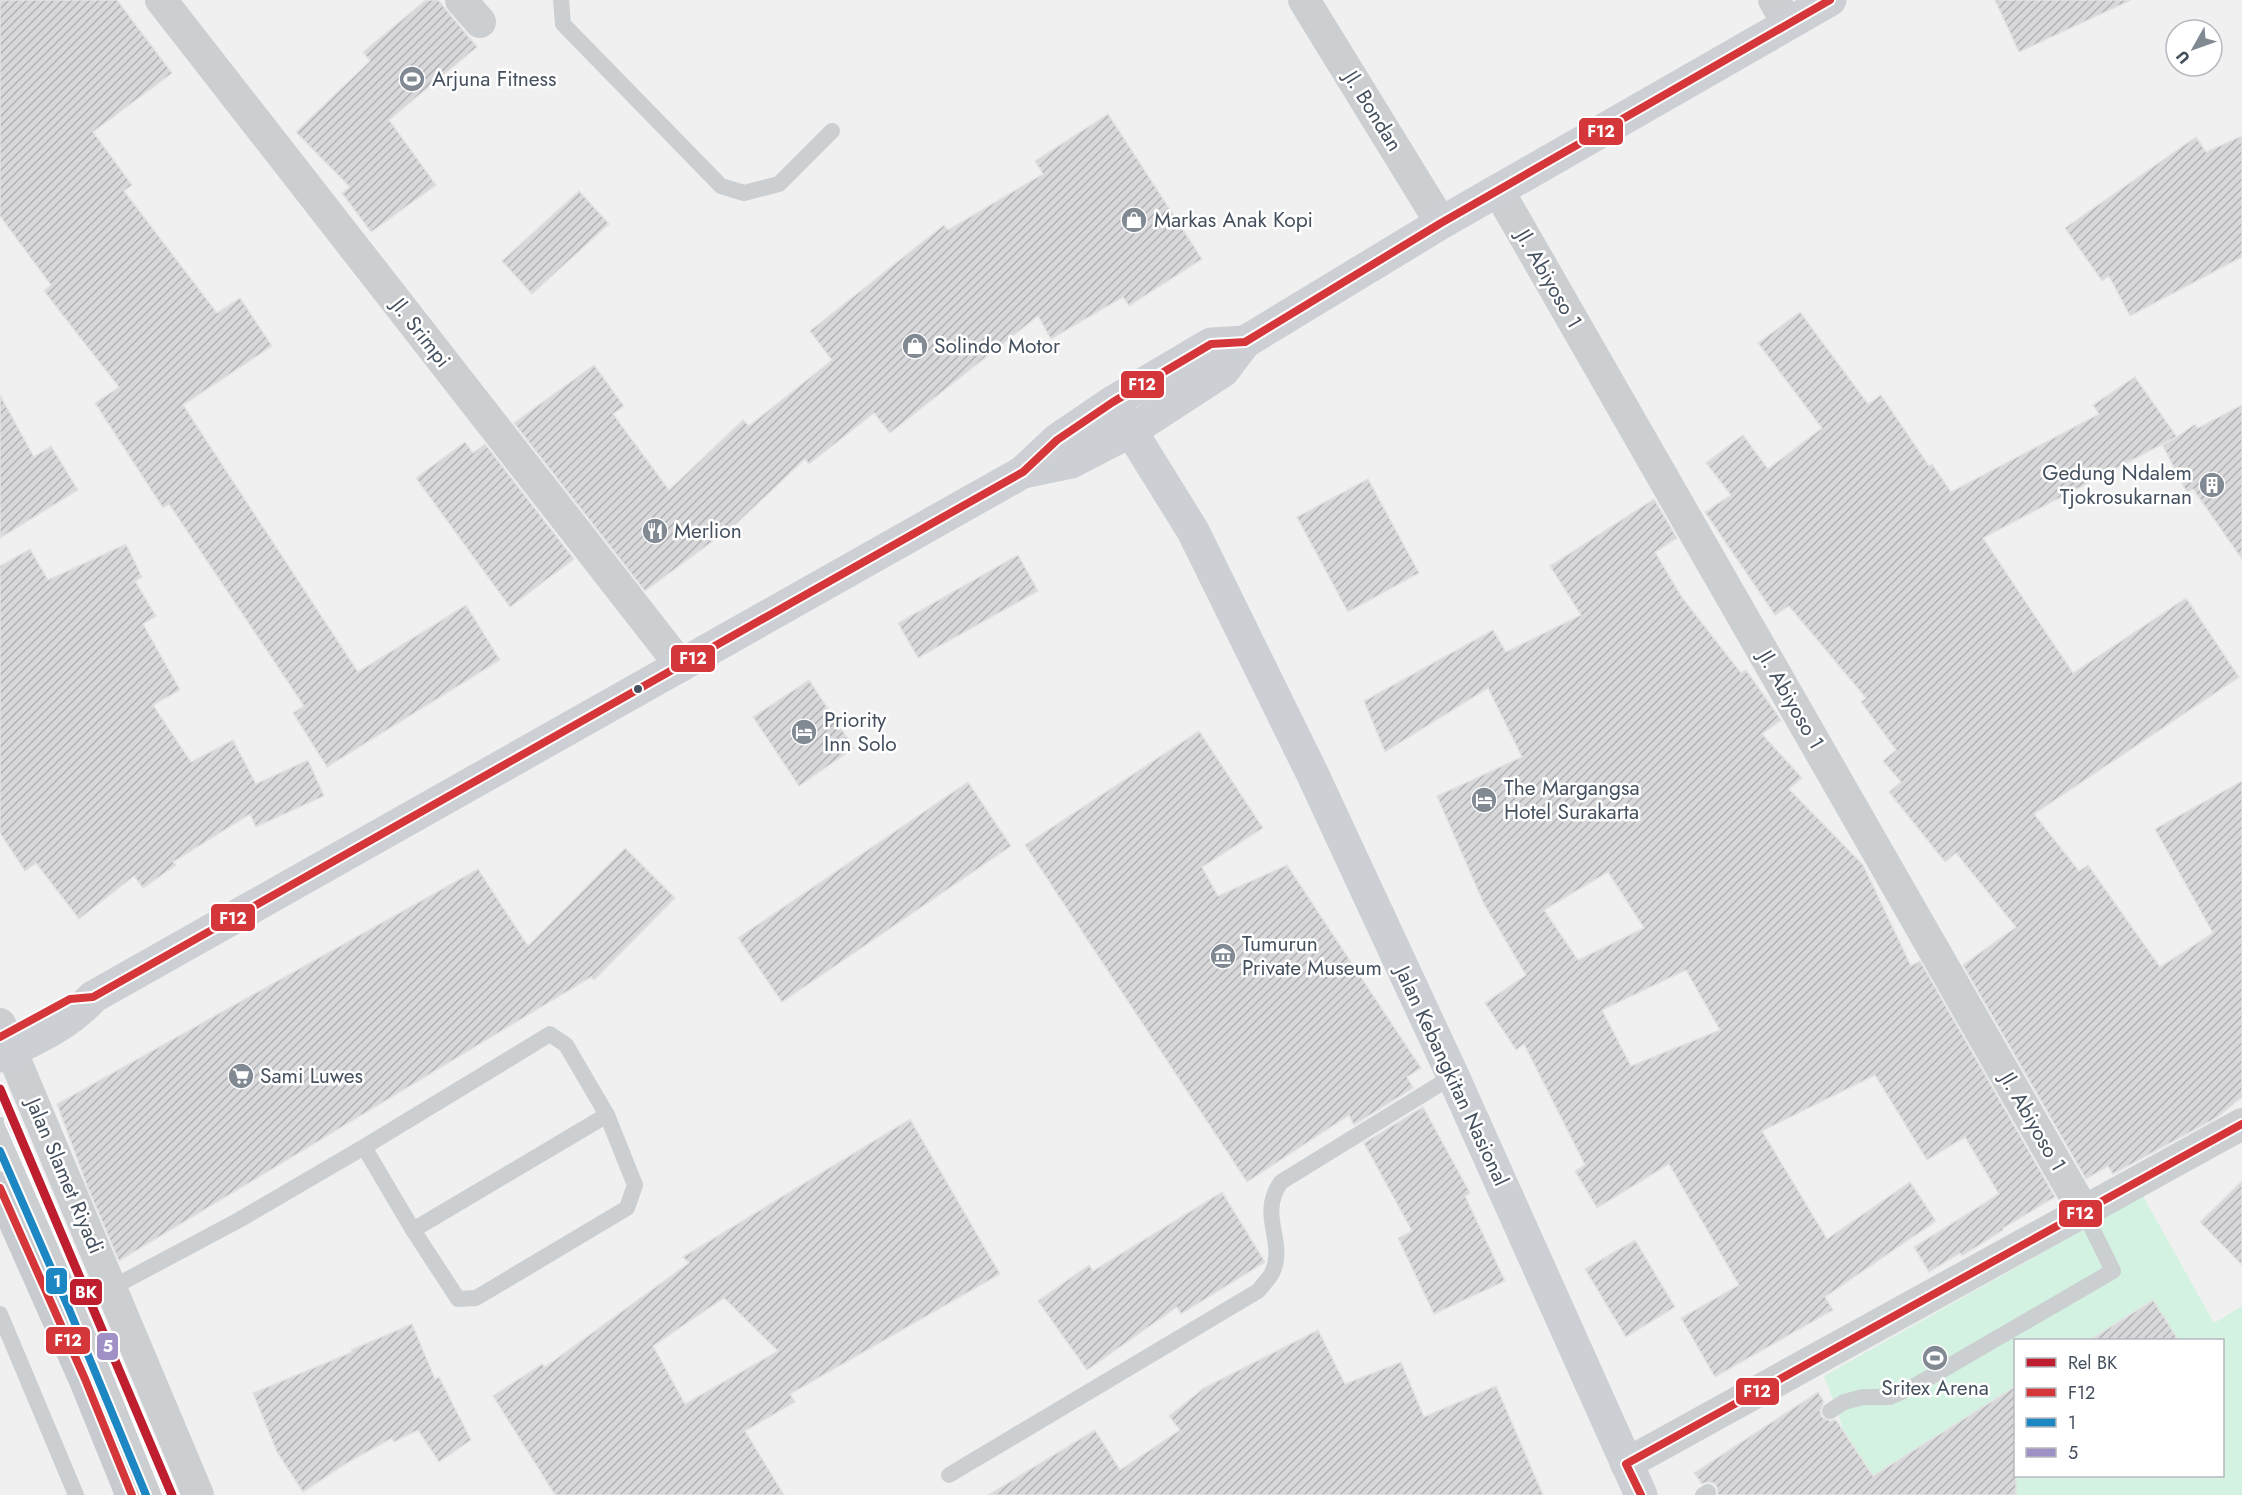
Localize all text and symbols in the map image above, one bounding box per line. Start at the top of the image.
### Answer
north arrow [2164,18,2224,78]
text: U [2170,46,2195,69]
street label: Jl. Bondan [1335,62,1410,157]
sports icon: Arjuna Fitness [397,64,427,94]
place label: Arjuna Fitness [432,64,557,94]
line badge: F12 [1578,117,1624,146]
text: F12 [1587,120,1615,143]
shop icon: Markas Anak Kopi [1119,205,1149,235]
place label: Markas Anak Kopi [1154,205,1313,235]
street label: Jl. Abiyoso 1 [1507,221,1589,334]
street label: Jl. Srimpi [383,290,458,374]
shop icon: Solindo Motor [900,331,930,361]
place label: Solindo Motor [934,331,1061,361]
line badge: F12 [1120,370,1165,399]
text: F12 [1128,373,1156,396]
place label: Gedung Ndalem Tjokrosukarnan [2042,458,2192,512]
building icon: Gedung Ndalem Tjokrosukarnan [2197,470,2227,500]
restaurant icon: Merlion [640,516,670,546]
place label: Merlion [674,516,742,546]
street label: Jl. Abiyoso 1 [1749,642,1831,755]
line badge: F12 [670,644,716,673]
text: F12 [679,647,707,670]
unlabelled marker [632,683,644,695]
place label: Priority Inn Solo [824,705,897,759]
hotel icon: Priority Inn Solo [789,717,819,747]
place label: The Margangsa Hotel Surakarta [1504,773,1640,827]
hotel icon: The Margangsa Hotel Surakarta [1469,785,1499,815]
line badge: F12 [210,903,256,932]
text: F12 [219,907,247,930]
place label: Tumurun Private Museum [1242,929,1382,983]
museum icon: Tumurun Private Museum [1208,941,1238,971]
street label: Jalan Kebangkitan Nasional [1387,958,1516,1191]
supermarket icon: Sami Luwes [226,1061,256,1091]
place label: Sami Luwes [260,1061,363,1091]
street label: Jl. Abiyoso 1 [1991,1064,2073,1177]
street label: Jalan Slamet Riyadi [18,1091,111,1258]
line badge: F12 [2058,1199,2103,1228]
text: F12 [2066,1202,2094,1225]
line badge: 1 [45,1267,68,1295]
text: 1 [53,1270,61,1293]
line badge: BK [69,1278,103,1306]
text: BK [75,1281,98,1304]
line badge: F12 [45,1326,91,1355]
text: F12 [54,1329,82,1352]
line badge: 5 [96,1332,119,1361]
text: 5 [103,1335,113,1358]
legend [2014,1339,2224,1477]
sports icon: Sritex Arena [1920,1343,1950,1373]
text: Rel BK [2068,1350,2118,1376]
place label: Sritex Arena [1881,1373,1989,1403]
line badge: F12 [1735,1377,1780,1406]
text: F12 [1743,1380,1771,1403]
text: F12 [2068,1380,2095,1406]
text: 1 [2068,1410,2076,1436]
text: 5 [2068,1440,2078,1466]

